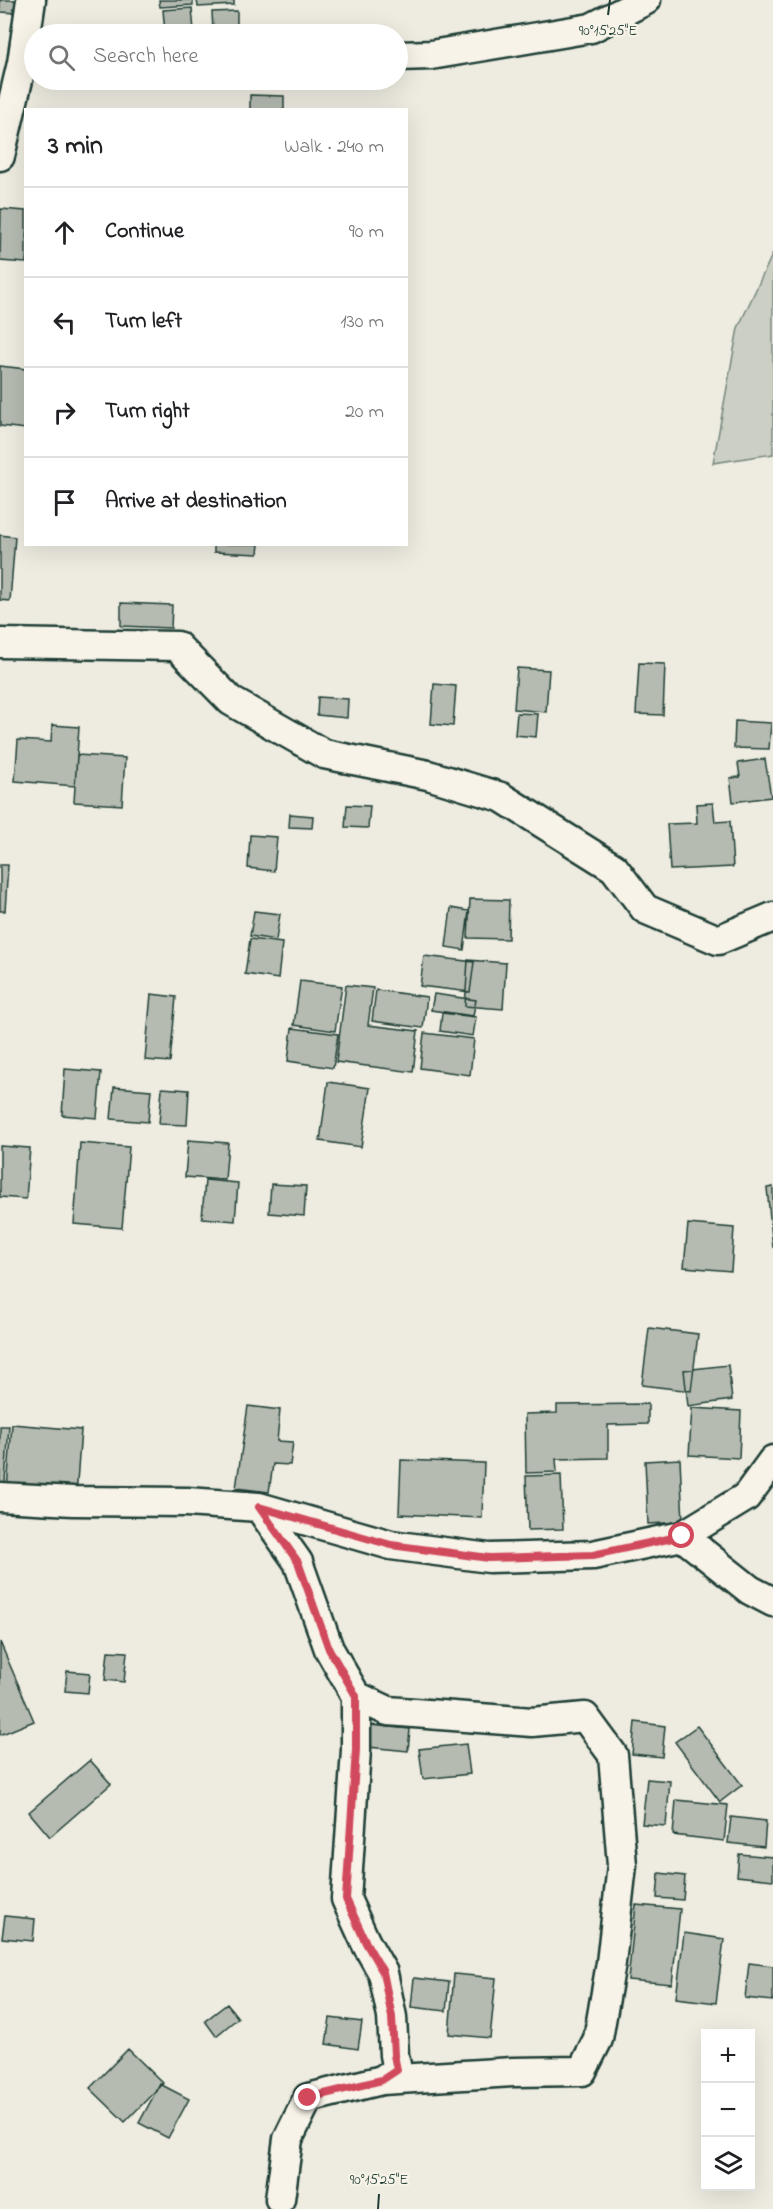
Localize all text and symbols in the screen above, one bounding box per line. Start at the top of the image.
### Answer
text: 90°15'25"E [579,20,637,42]
search box [24,24,408,90]
icon: search [45,41,78,74]
text: Search here [93,41,198,73]
text: 3 min [48,128,103,166]
text: Walk · 240 m [284,133,384,162]
icon: ahead [48,216,81,249]
text: Continue [105,216,184,248]
text: 90 m [349,218,384,247]
icon: left [48,306,81,339]
text: Turn left [105,306,182,338]
text: 130 m [340,308,384,337]
icon: right [48,396,81,429]
text: Turn right [105,396,190,428]
text: 20 m [345,398,384,427]
icon: arrive [48,486,81,519]
text: Arrive at destination [105,486,287,518]
route start [668,1522,694,1548]
map controls [701,2029,755,2191]
button: + [701,2029,755,2083]
button: − [701,2083,755,2137]
route end [294,2084,320,2110]
button: layers [701,2137,755,2191]
text: 90°15'25"E [350,2169,408,2191]

